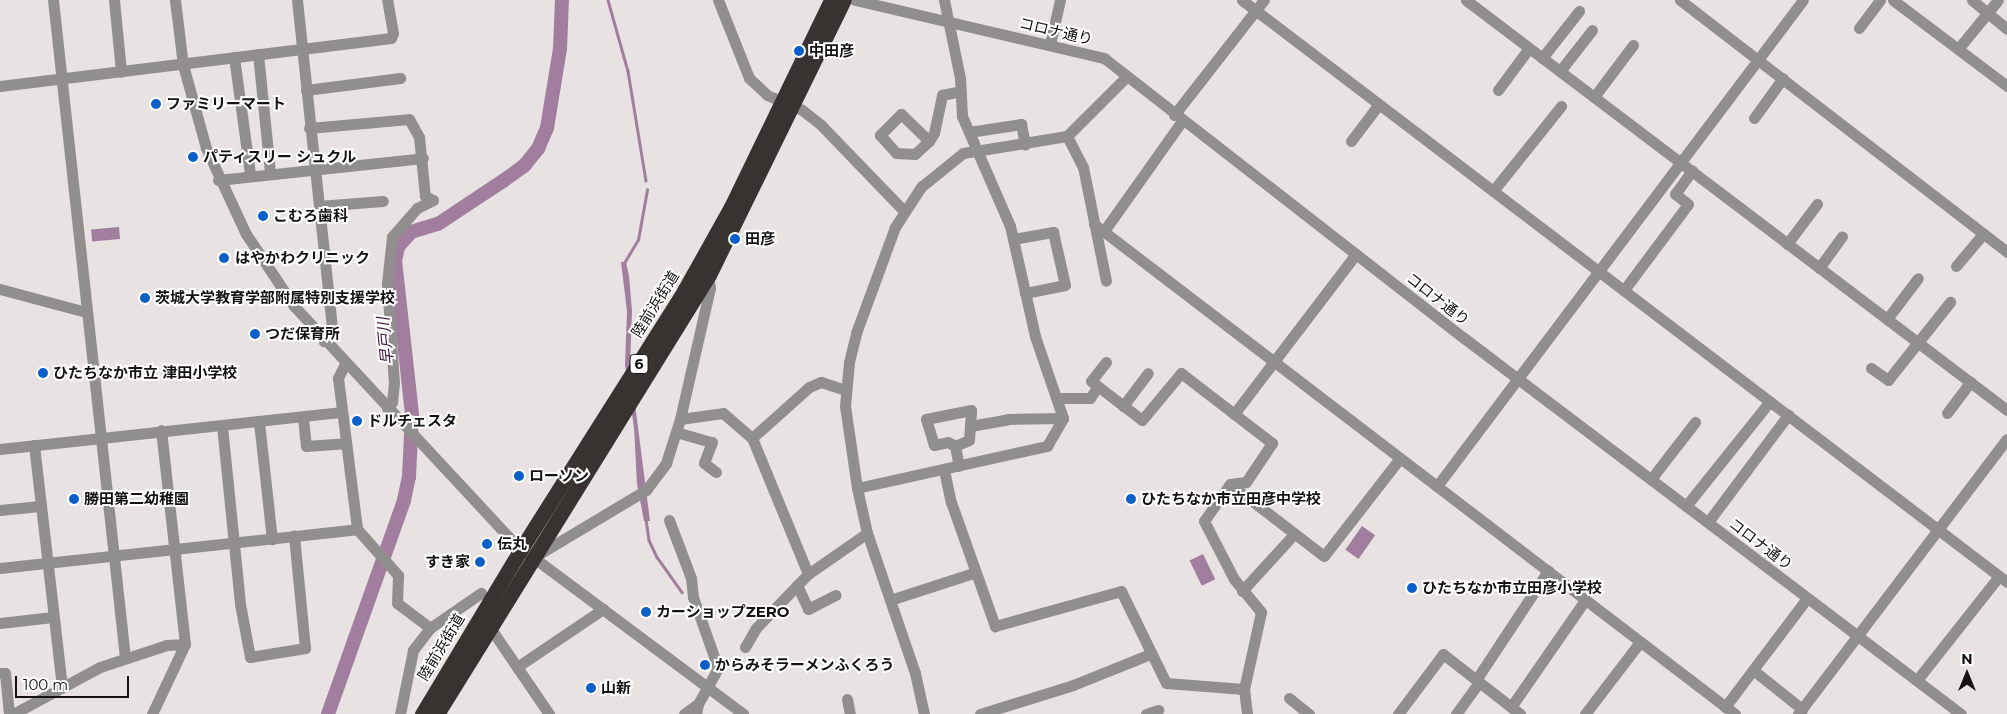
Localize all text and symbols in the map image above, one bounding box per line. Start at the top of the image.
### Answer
street label: コロナ通り [1017,14,1095,48]
place label: 中田彦 [809,42,854,60]
marker: 中田彦 [793,45,805,57]
place label: ファミリーマート [166,95,286,113]
marker: ファミリーマート [150,98,162,110]
place label: パティスリー シュクル [203,148,357,166]
marker: パティスリー シュクル [187,151,199,163]
place label: こむろ歯科 [273,207,348,225]
marker: こむろ歯科 [257,210,269,222]
place label: 田彦 [745,230,775,248]
marker: 田彦 [729,233,741,245]
place label: はやかわクリニック [235,249,370,267]
marker: はやかわクリニック [217,251,231,265]
street label: 陸前浜街道 [627,267,683,341]
street label: コロナ通り [1403,269,1473,329]
place label: 茨城大学教育学部附属特別支援学校 [155,289,395,307]
marker: 茨城大学教育学部附属特別支援学校 [139,292,151,304]
water label: 早戸川 [374,316,398,366]
place label: つだ保育所 [265,325,340,343]
marker: つだ保育所 [249,328,261,340]
road number: 6 [629,352,649,376]
place label: ひたちなか市立 津田小学校 [53,364,237,382]
marker: ひたちなか市立 津田小学校 [37,367,49,379]
place label: ドルチェスタ [367,412,457,430]
marker: ドルチェスタ [351,415,363,427]
place label: ローソン [529,467,589,485]
marker: ローソン [513,470,525,482]
place label: 勝田第二幼稚園 [84,490,189,508]
place label: ひたちなか市立田彦中学校 [1141,490,1321,508]
marker: 勝田第二幼稚園 [68,493,80,505]
marker: ひたちなか市立田彦中学校 [1125,493,1137,505]
street label: コロナ通り [1726,514,1796,574]
place label: 伝丸 [497,535,527,553]
marker: 伝丸 [481,538,493,550]
place label: すき家 [425,553,470,571]
marker: すき家 [474,556,486,568]
place label: ひたちなか市立田彦小学校 [1422,579,1602,597]
marker: ひたちなか市立田彦小学校 [1406,582,1418,594]
place label: カーショップZERO [656,603,790,621]
marker: カーショップZERO [640,606,652,618]
street label: 陸前浜街道 [414,610,468,684]
north arrow [1942,649,1992,699]
text: N [1961,650,1973,668]
place label: からみそラーメンふくろう [715,656,895,674]
marker: からみそラーメンふくろう [699,659,711,671]
scale bar [18,666,131,698]
text: 100 m [23,675,68,694]
place label: 山新 [601,679,631,697]
marker: 山新 [585,682,597,694]

